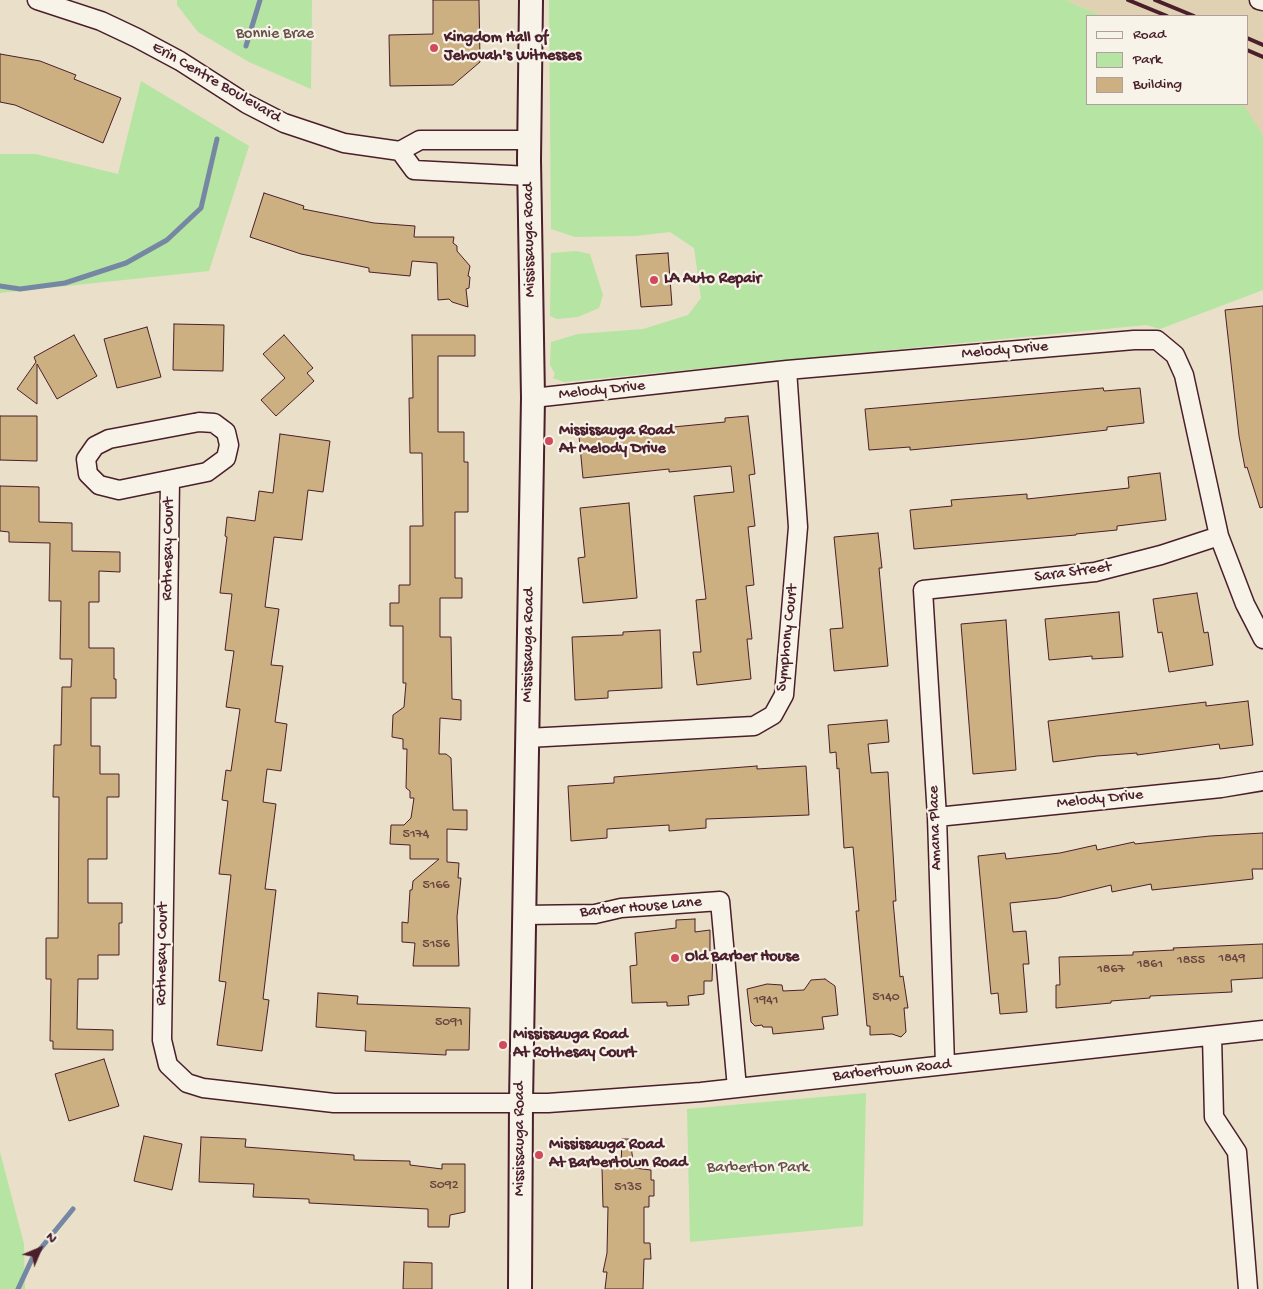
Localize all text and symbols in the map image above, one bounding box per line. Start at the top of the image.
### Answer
legend [1086,15,1248,105]
park label: Bonnie Brae [236,25,314,45]
text: Road [1133,26,1166,44]
place label: Kingdom Hall of Jehovah's Witnesses [444,29,581,67]
street label: Erin Centre Boulevard [148,38,284,128]
marker: Kingdom Hall of Jehovah's Witnesses [428,42,440,54]
text: Park [1133,51,1162,69]
text: Building [1133,76,1182,94]
street label: Mississauga Road [519,182,541,298]
place label: LA Auto Repair [664,270,761,290]
marker: LA Auto Repair [648,274,660,286]
street label: Melody Drive [961,338,1049,364]
street label: Melody Drive [558,377,646,405]
place label: Mississauga Road At Melody Drive [559,422,674,460]
marker: Mississauga Road At Melody Drive [543,435,555,447]
street label: Rothesay Court [159,497,179,601]
street label: Sara Street [1033,558,1113,588]
street label: Symphony Court [773,584,803,692]
street label: Mississauga Road [518,587,540,703]
street label: Amana Place [925,785,947,871]
street label: Melody Drive [1056,786,1144,814]
house number: 5174 [403,827,429,843]
house number: 5166 [422,878,450,894]
street label: Barber House Lane [579,893,703,923]
street label: Rothesay Court [153,902,173,1006]
house number: 5156 [422,937,450,953]
place label: Old Barber House [685,948,799,968]
house number: 1849 [1219,951,1245,967]
marker: Old Barber House [669,952,681,964]
house number: 1855 [1177,953,1205,969]
house number: 1861 [1137,957,1163,973]
house number: 1867 [1097,962,1125,978]
house number: 5140 [872,990,900,1006]
house number: 1941 [754,993,778,1009]
house number: 5091 [435,1015,463,1031]
place label: Mississauga Road At Rothesay Court [513,1026,636,1064]
marker: Mississauga Road At Rothesay Court [497,1039,509,1051]
street label: Barbertown Road [832,1055,952,1087]
street label: Mississauga Road [511,1082,531,1196]
place label: Mississauga Road At Barbertown Road [549,1136,687,1174]
marker: Mississauga Road At Barbertown Road [533,1149,545,1161]
park label: Barberton Park [707,1159,809,1179]
house number: 5092 [429,1178,459,1194]
house number: 5135 [614,1180,642,1196]
north arrow [15,1224,65,1274]
text: N [42,1229,60,1247]

